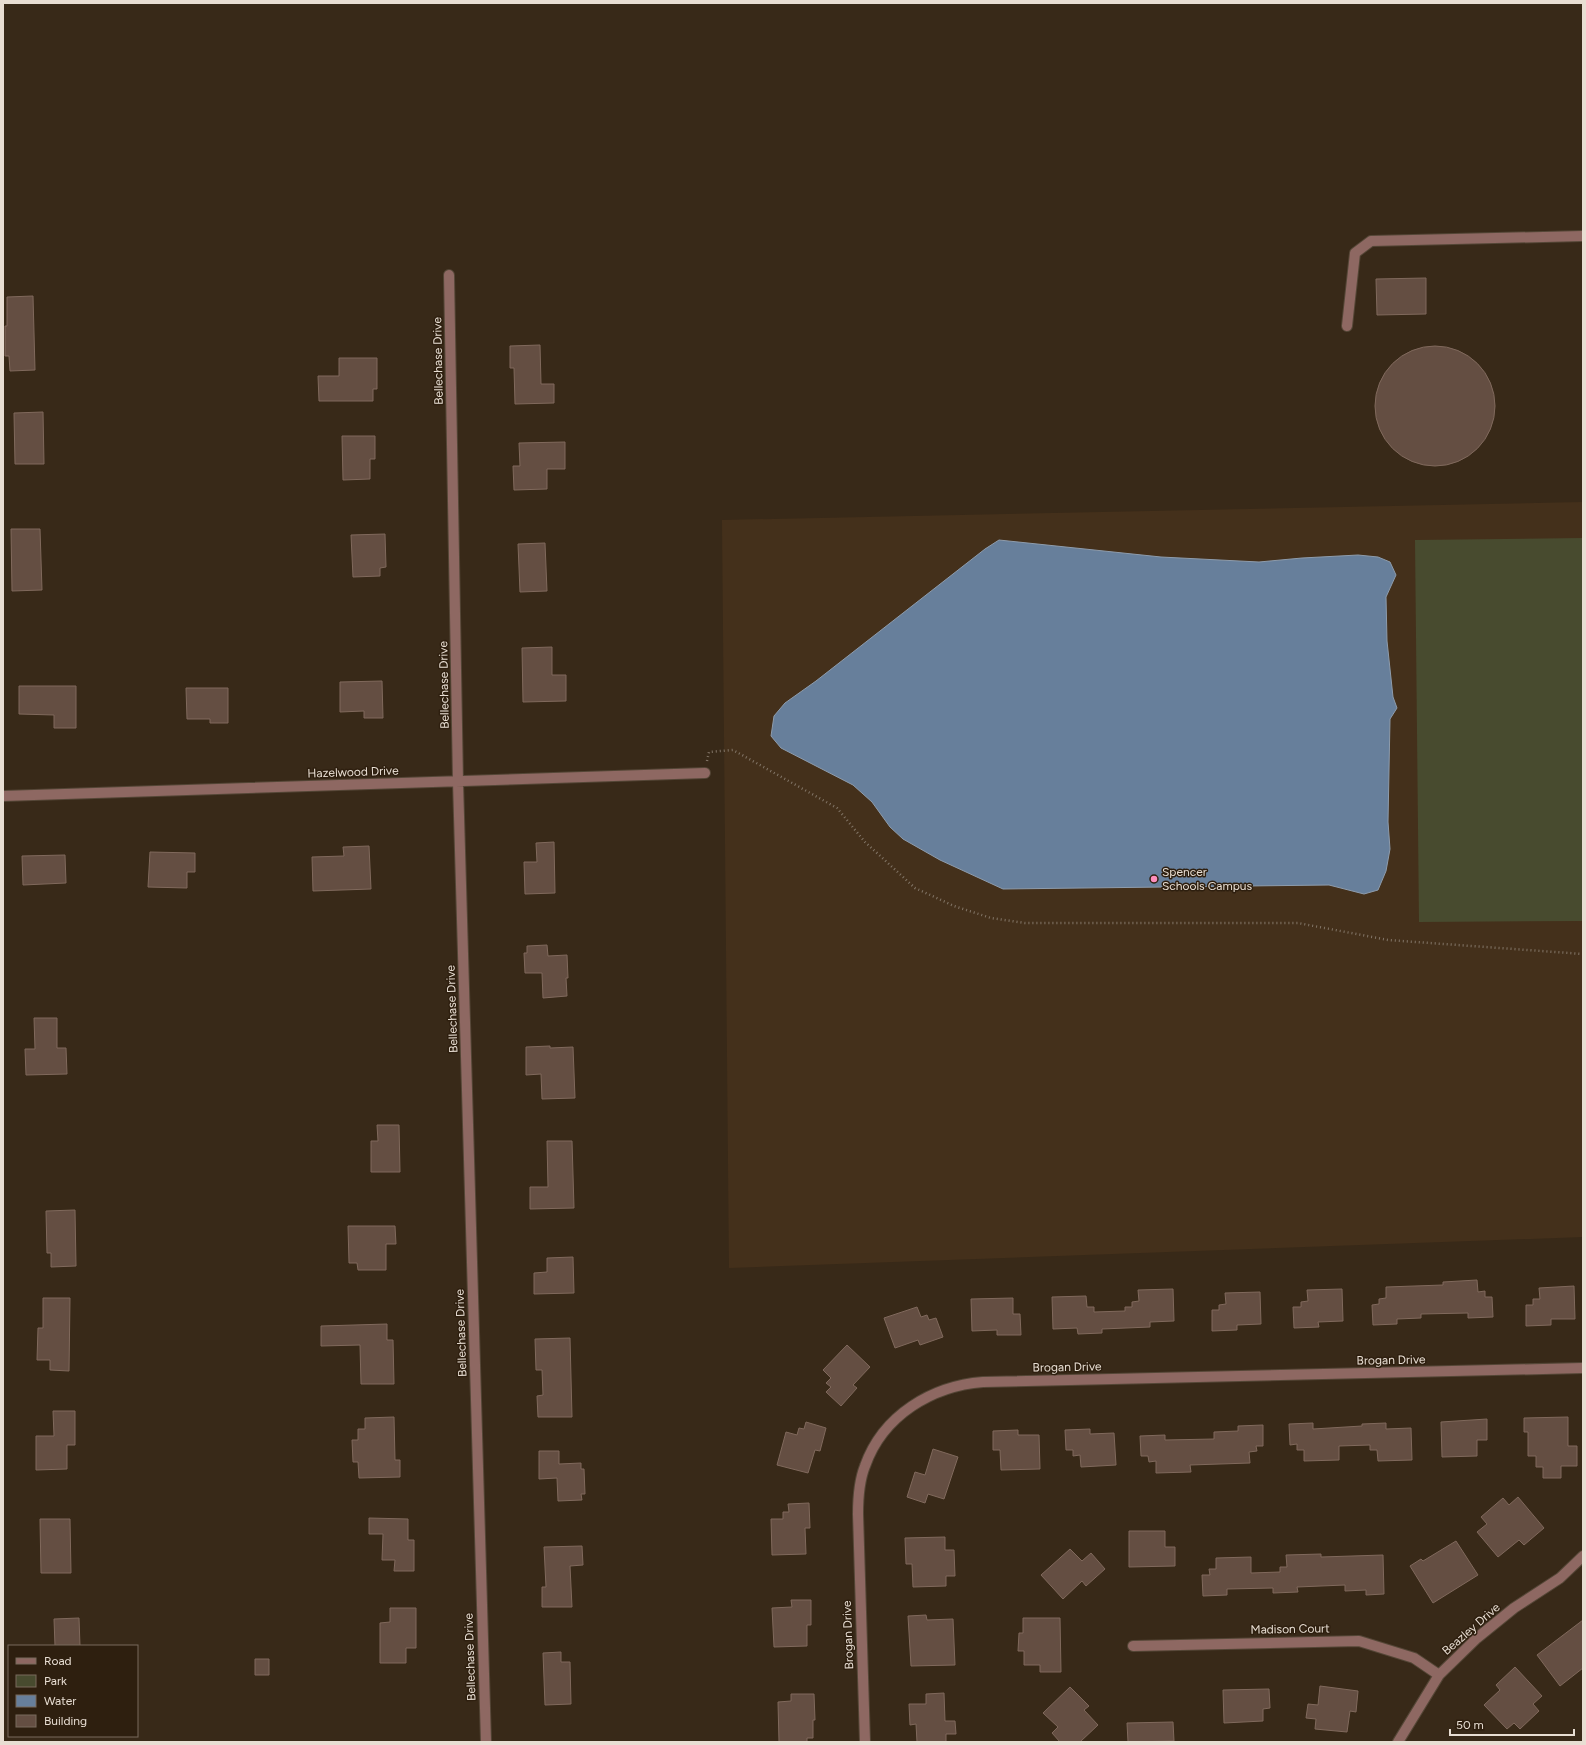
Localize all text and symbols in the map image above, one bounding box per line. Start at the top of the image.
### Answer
street label: Bellechase Drive [430,317,446,405]
street label: Bellechase Drive [436,641,452,729]
street label: Hazelwood Drive [307,763,399,781]
place label: Spencer Schools Campus [1162,865,1252,893]
marker: Spencer Schools Campus [1149,874,1159,884]
street label: Bellechase Drive [443,964,461,1053]
street label: Bellechase Drive [452,1288,470,1377]
street label: Brogan Drive [1356,1352,1426,1368]
street label: Brogan Drive [1032,1359,1102,1375]
street label: Brogan Drive [840,1600,856,1670]
street label: Beazley Drive [1439,1600,1503,1658]
street label: Bellechase Drive [461,1612,479,1701]
street label: Madison Court [1250,1621,1330,1637]
legend [8,1645,138,1737]
text: Road [44,1654,72,1668]
text: Park [44,1674,67,1688]
text: Water [44,1694,76,1708]
scale bar [1450,1711,1574,1737]
text: Building [44,1714,87,1728]
text: 50 m [1456,1718,1484,1732]

